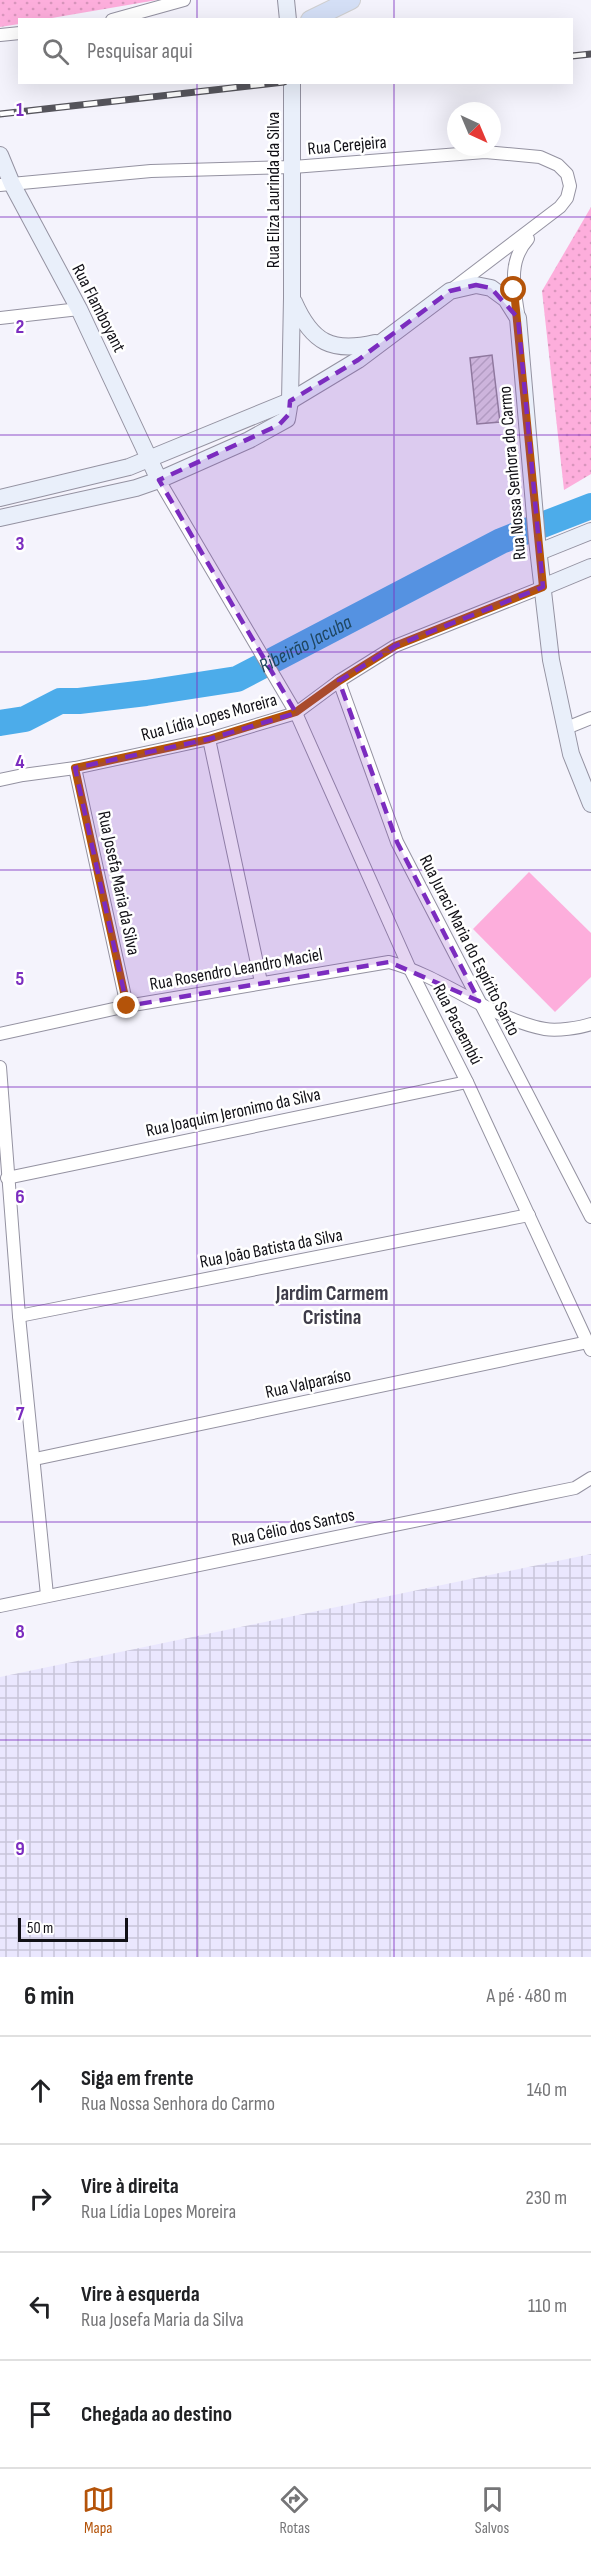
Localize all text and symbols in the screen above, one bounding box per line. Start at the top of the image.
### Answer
search box [18,18,573,84]
icon: search [39,35,72,68]
text: Pesquisar aqui [87,38,192,65]
text: 1 [16,98,24,122]
north arrow [447,102,501,156]
street label: Rua Eliza Laurinda da Silva [263,112,284,268]
street label: Rua Cerejeira [307,132,387,159]
street label: Rua Flamboyant [67,261,130,356]
route start [500,276,526,302]
text: 2 [16,315,24,339]
street label: Rua Nossa Senhora do Carmo [494,385,531,561]
text: 3 [16,532,25,556]
water label: Ribeirão Jacuba [255,610,356,678]
street label: Rua Lídia Lopes Moreira [139,689,279,746]
text: 4 [15,750,25,774]
street label: Rua Josefa Maria da Silva [93,809,144,957]
street label: Rua Juraci Maria do Espírito Santo [415,851,524,1039]
street label: Rua Rosendro Leandro Maciel [148,944,324,995]
text: 5 [16,967,25,991]
street label: Rua Pacaembú [428,980,487,1068]
route end [113,992,139,1018]
street label: Rua Joaquim Jeronimo da Silva [144,1084,322,1141]
text: 6 [15,1185,25,1209]
street label: Rua João Batista da Silva [198,1224,344,1273]
district label: Jardim Carmem Cristina [275,1281,388,1330]
street label: Rua Valparaíso [263,1364,353,1403]
text: 7 [16,1402,25,1426]
street label: Rua Célio dos Santos [230,1504,356,1551]
text: 8 [15,1620,25,1644]
text: 9 [15,1837,25,1861]
scale bar [18,1915,128,1942]
text: 50 m [27,1919,53,1938]
text: 6 min [24,1981,74,2012]
text: A pé · 480 m [486,1984,567,2008]
text: Siga em frente [81,2065,194,2092]
icon: ahead [24,2074,57,2107]
text: 140 m [527,2078,567,2102]
text: Rua Nossa Senhora do Carmo [81,2092,275,2116]
text: Vire à direita [81,2173,179,2200]
icon: right [24,2182,57,2215]
text: 230 m [525,2186,567,2210]
text: Rua Lídia Lopes Moreira [81,2200,236,2224]
text: Vire à esquerda [81,2281,200,2308]
icon: left [24,2290,57,2323]
text: 110 m [528,2294,567,2318]
text: Rua Josefa Maria da Silva [81,2308,244,2332]
icon: arrive [24,2398,57,2431]
text: Chegada ao destino [81,2401,232,2428]
tab: Mapa [82,2483,115,2538]
tab: Rotas [278,2483,311,2538]
tab: Salvos [475,2483,509,2538]

